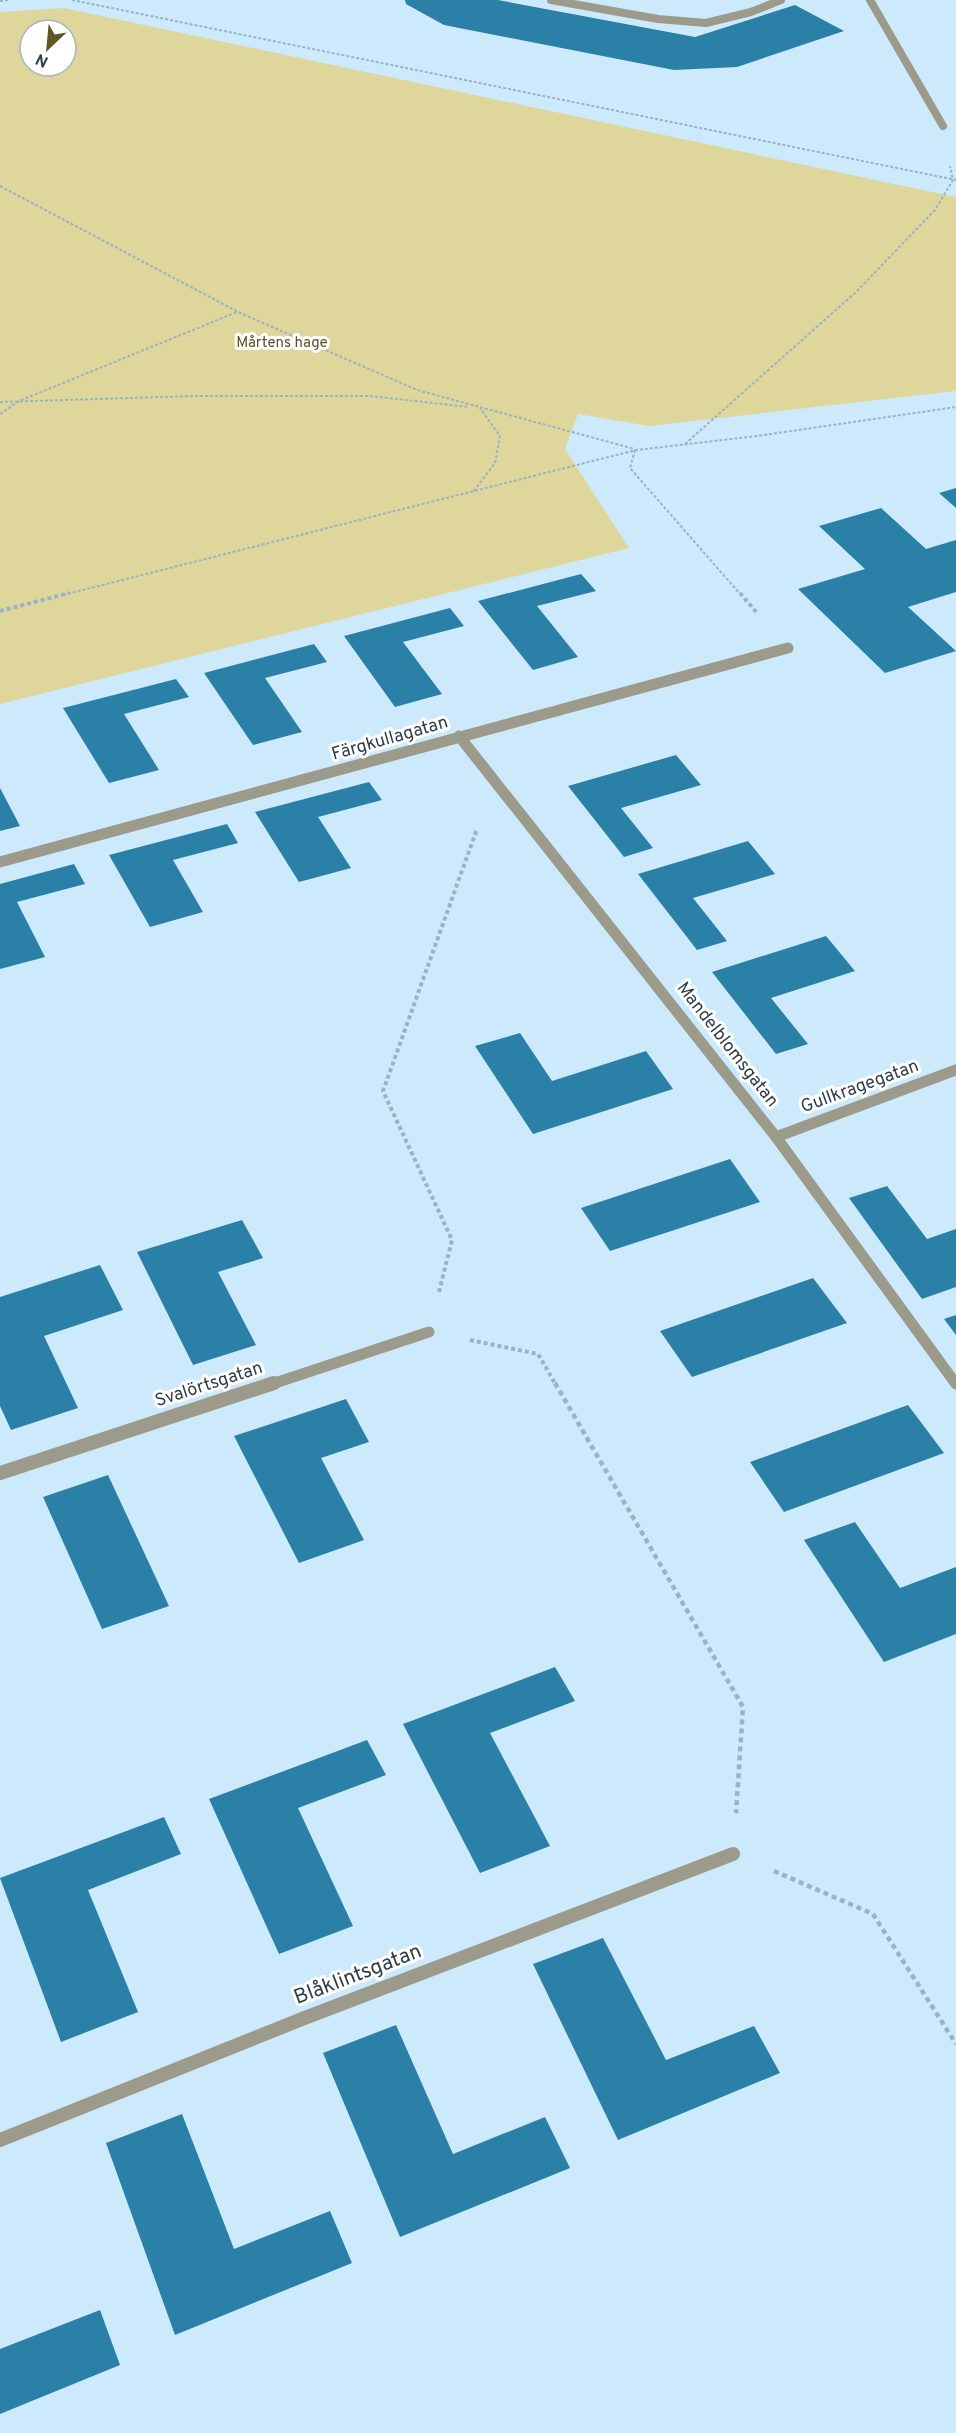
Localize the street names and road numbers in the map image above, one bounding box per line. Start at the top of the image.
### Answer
street label: Färgkullagatan [329,711,451,767]
street label: Mandelblomsgatan [671,978,783,1112]
street label: Gullkragegatan [798,1055,922,1119]
street label: Svalörtsgatan [152,1357,266,1413]
street label: Blåklintsgatan [290,1938,426,2012]

